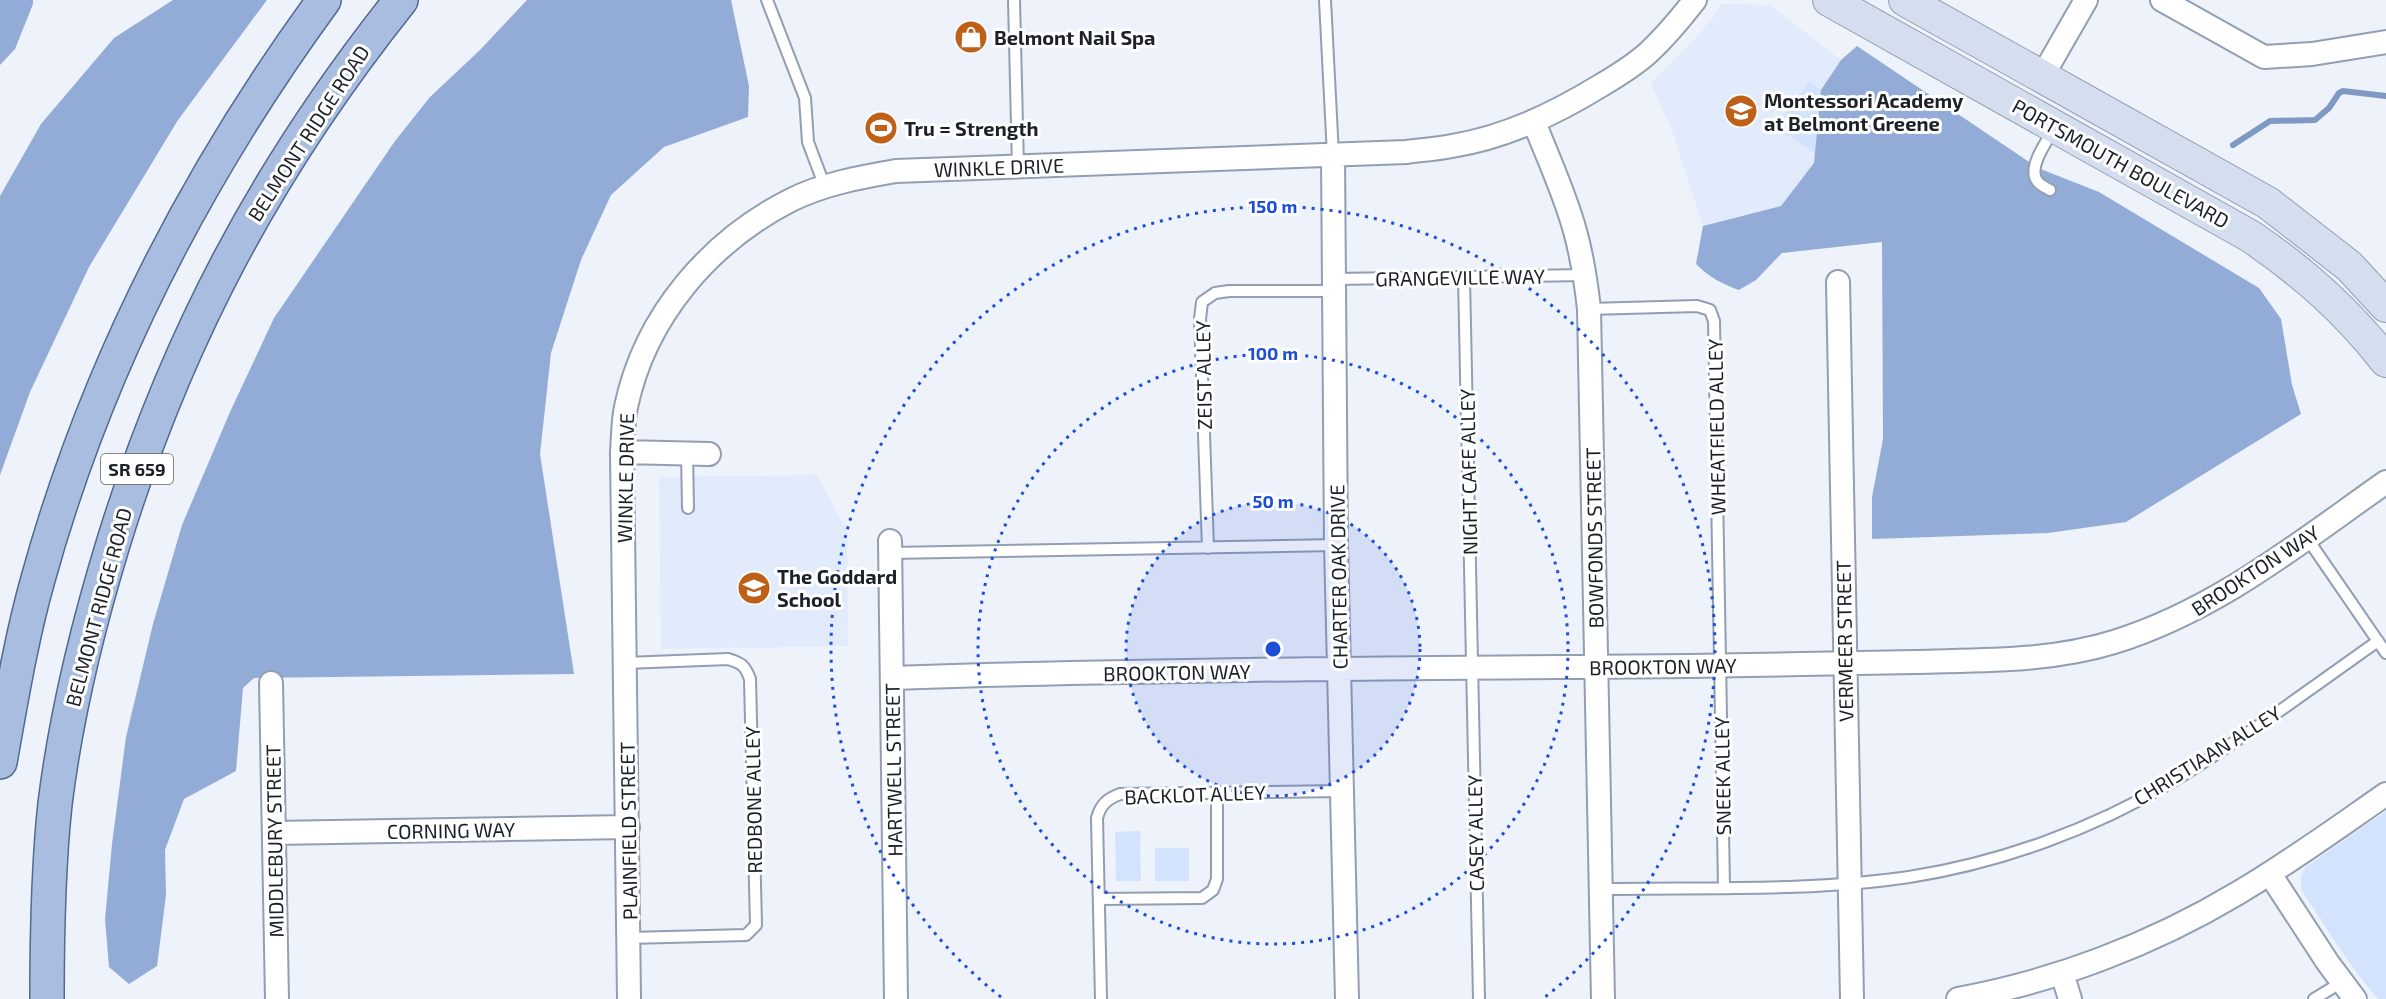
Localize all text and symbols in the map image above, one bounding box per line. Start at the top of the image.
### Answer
shop icon: Belmont Nail Spa [953,19,989,55]
place label: Belmont Nail Spa [994,25,1156,49]
street label: BELMONT RIDGE ROAD [242,41,374,225]
place label: Montessori Academy at Belmont Greene [1764,88,1964,135]
school or university icon: Montessori Academy at Belmont Greene [1723,93,1759,129]
street label: PORTSMOUTH BOULEVARD [2008,93,2234,233]
sports icon: Tru = Strength [863,110,899,146]
place label: Tru = Strength [904,116,1039,140]
street label: WINKLE DRIVE [933,153,1065,181]
text: 150 m [1249,195,1297,217]
street label: GRANGEVILLE WAY [1375,264,1546,290]
street label: ZEIST ALLEY [1190,319,1216,430]
street label: WHEATFIELD ALLEY [1702,338,1730,516]
text: 100 m [1248,342,1298,364]
street label: NIGHT CAFE ALLEY [1455,388,1481,555]
street label: WINKLE DRIVE [612,413,638,543]
street label: BOWFONDS STREET [1580,447,1608,629]
road number: SR 659 [101,454,173,484]
street label: CHARTER OAK DRIVE [1324,484,1352,670]
text: 50 m [1252,490,1294,512]
street label: BELMONT RIDGE ROAD [60,505,136,709]
street label: BROOKTON WAY [2187,519,2324,620]
street label: VERMEER STREET [1831,560,1857,722]
place label: The Goddard School [777,564,897,611]
school or university icon: The Goddard School [736,570,772,606]
centre of rings [1263,639,1283,659]
street label: BROOKTON WAY [1589,653,1738,679]
street label: BROOKTON WAY [1103,659,1252,685]
street label: HARTWELL STREET [879,683,907,857]
street label: CHRISTIAAN ALLEY [2129,700,2286,810]
street label: SNEEK ALLEY [1709,716,1735,836]
street label: REDBONE ALLEY [740,725,766,874]
street label: PLAINFIELD STREET [614,741,642,920]
street label: MIDDLEBURY STREET [260,744,288,938]
street label: CASEY ALLEY [1462,774,1488,892]
street label: BACKLOT ALLEY [1124,780,1267,808]
street label: CORNING WAY [387,817,516,843]

